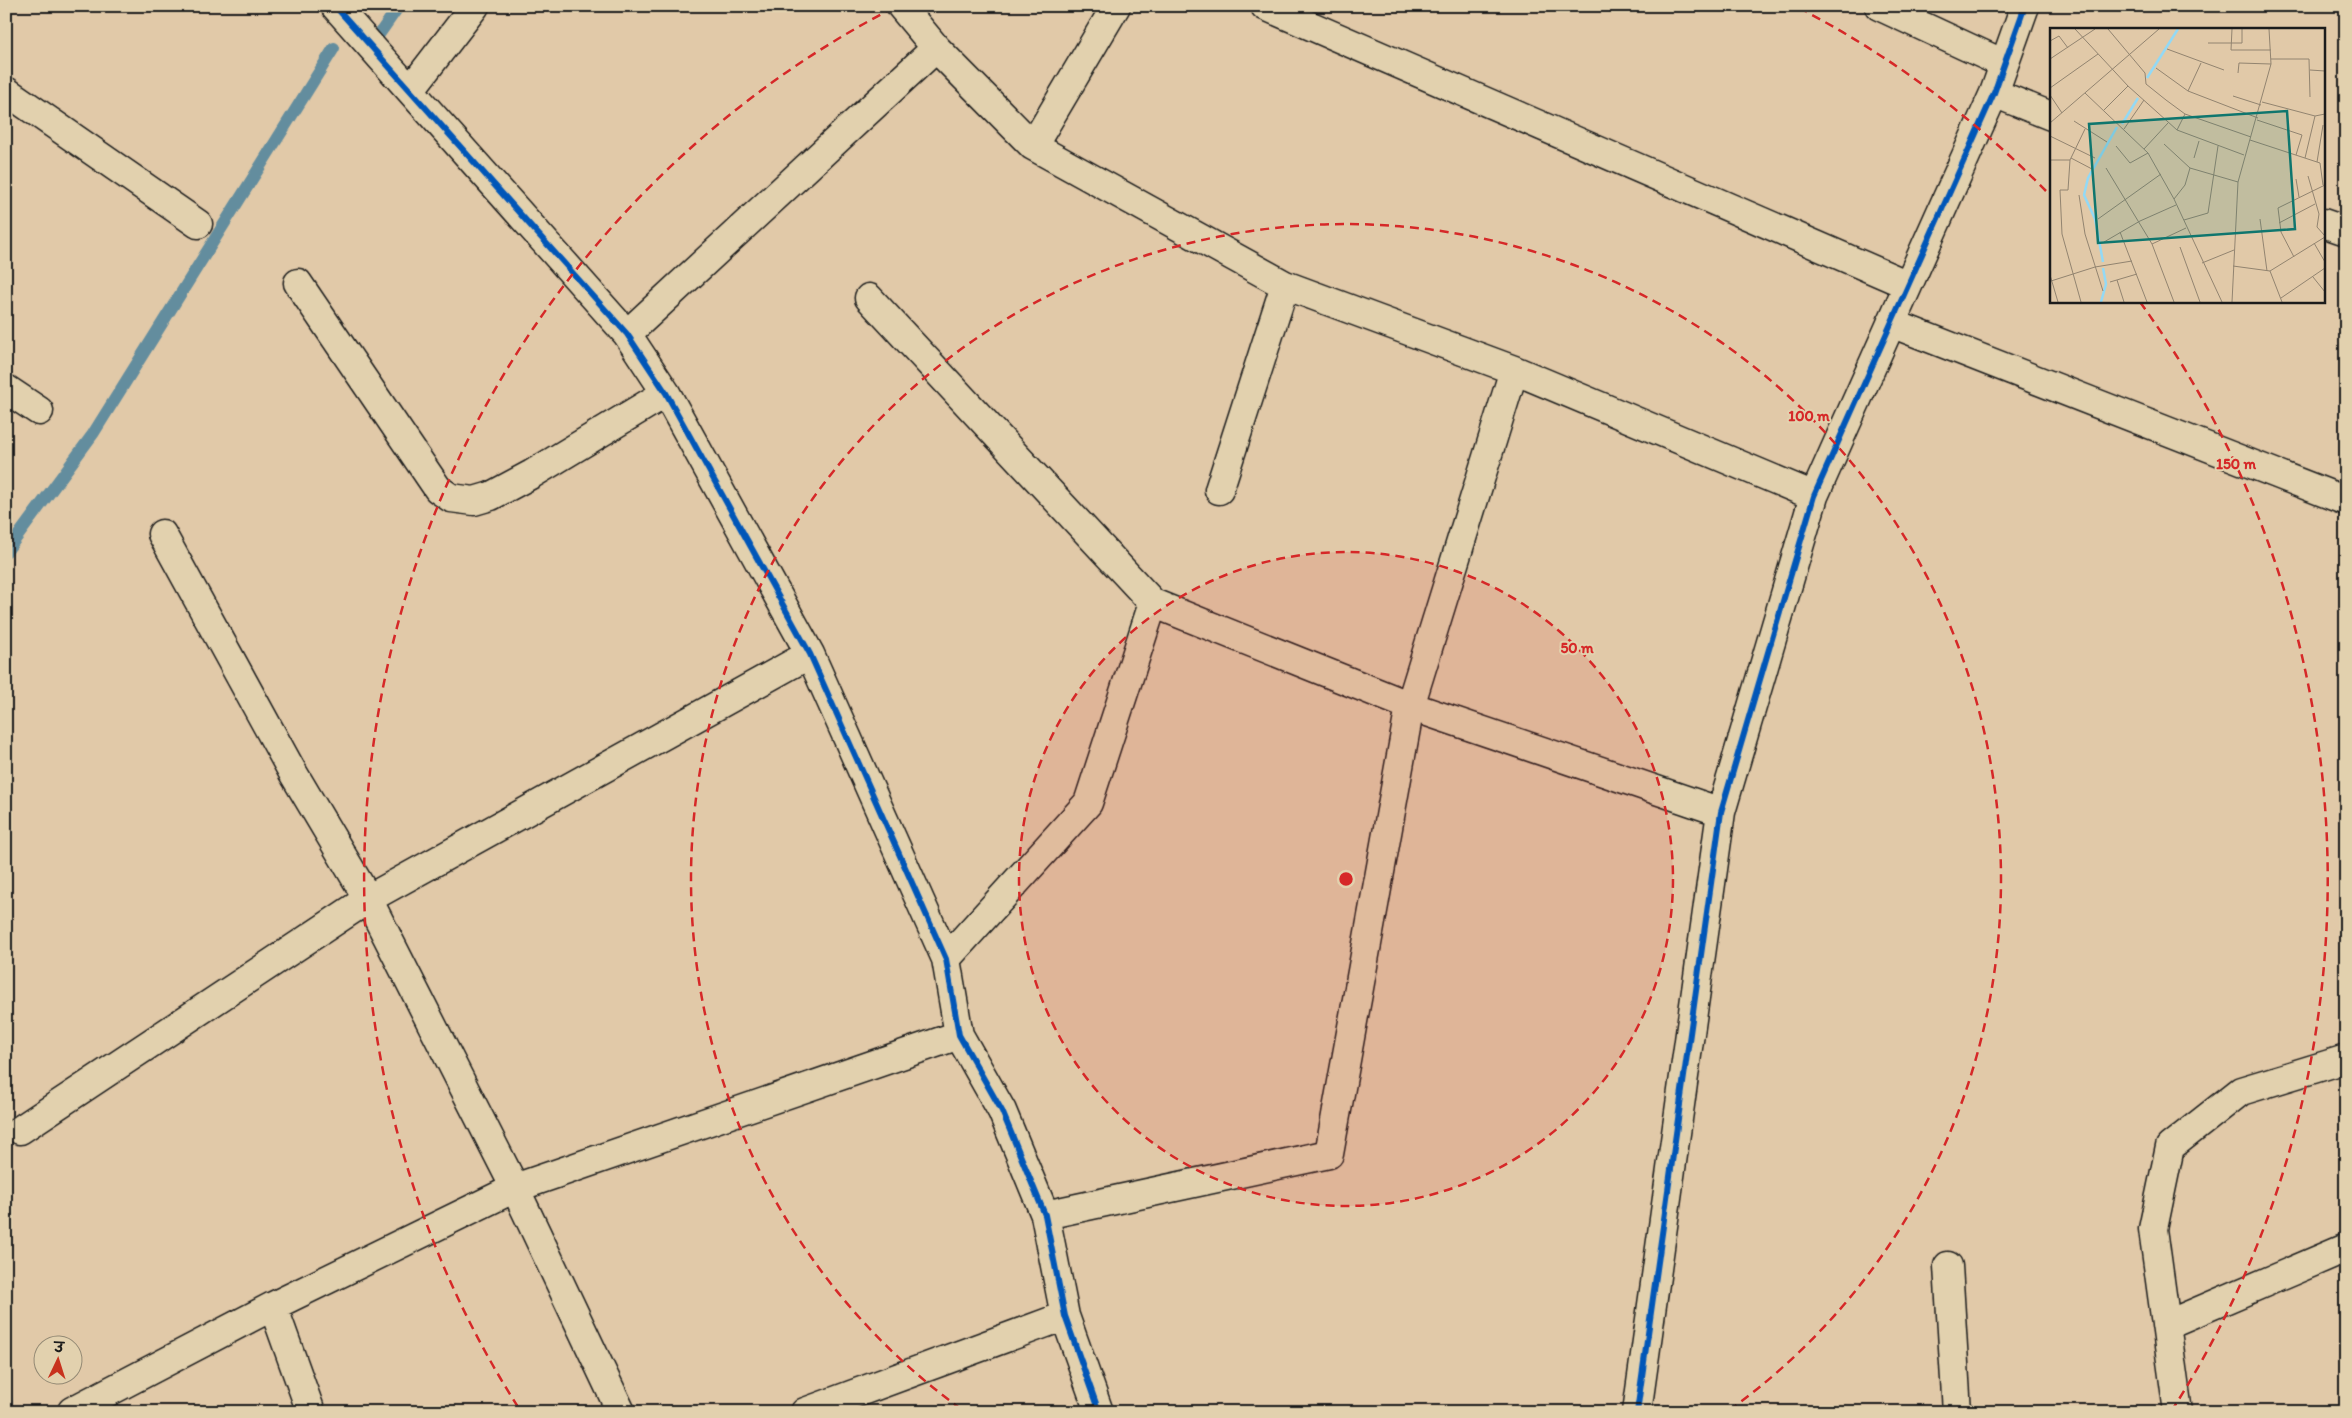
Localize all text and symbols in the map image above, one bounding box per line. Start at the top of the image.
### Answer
inset map [2050,28,2324,302]
text: 100 m [1788,407,1830,425]
text: 150 m [2216,455,2256,473]
text: 50 m [1560,639,1594,657]
centre of rings [1337,870,1355,888]
north arrow [32,1336,82,1386]
text: उ [52,1339,66,1356]

